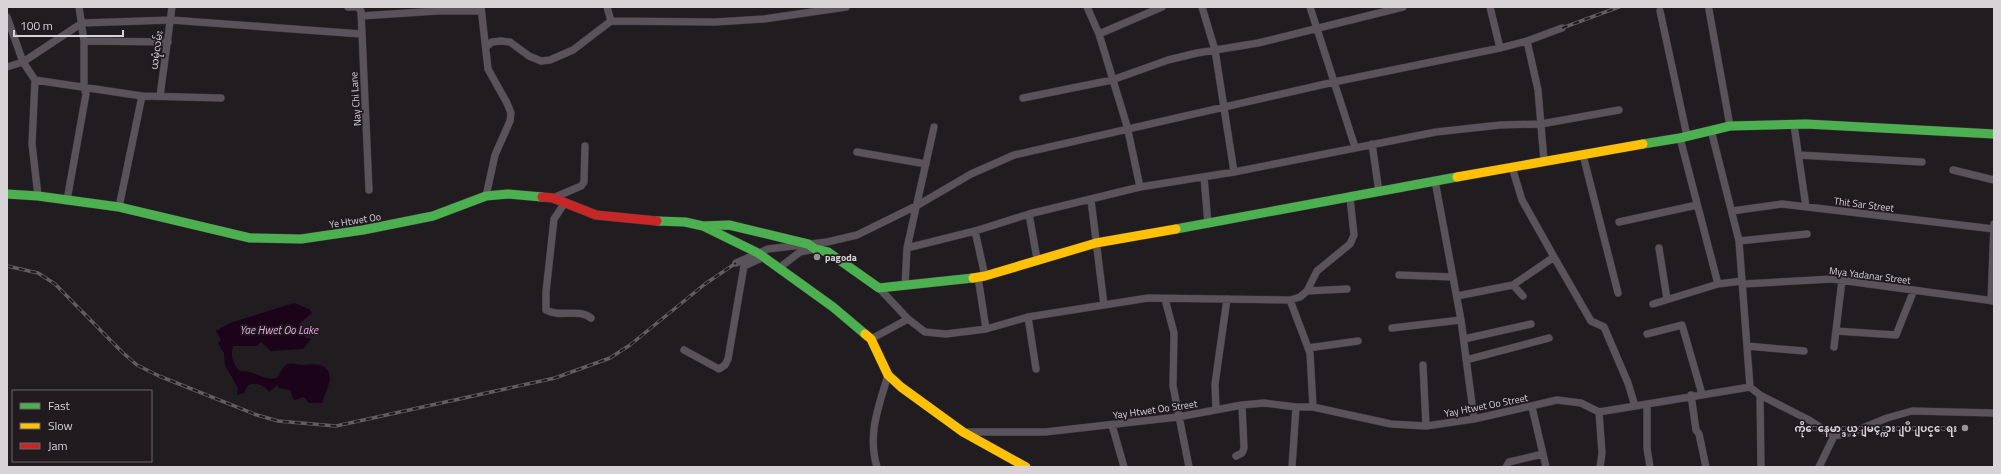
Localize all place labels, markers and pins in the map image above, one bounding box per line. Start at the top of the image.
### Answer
place label: pagoda [825,250,857,265]
marker: pagoda [812,252,822,262]
place label: ကိုေနေမာ္ဒယ္ျမင့္ကားျပဳျပင္ေရး [1794,421,1957,438]
marker: ကိုေနေမာ္ဒယ္ျမင့္ကားျပဳျပင္ေရး [1960,423,1970,433]

